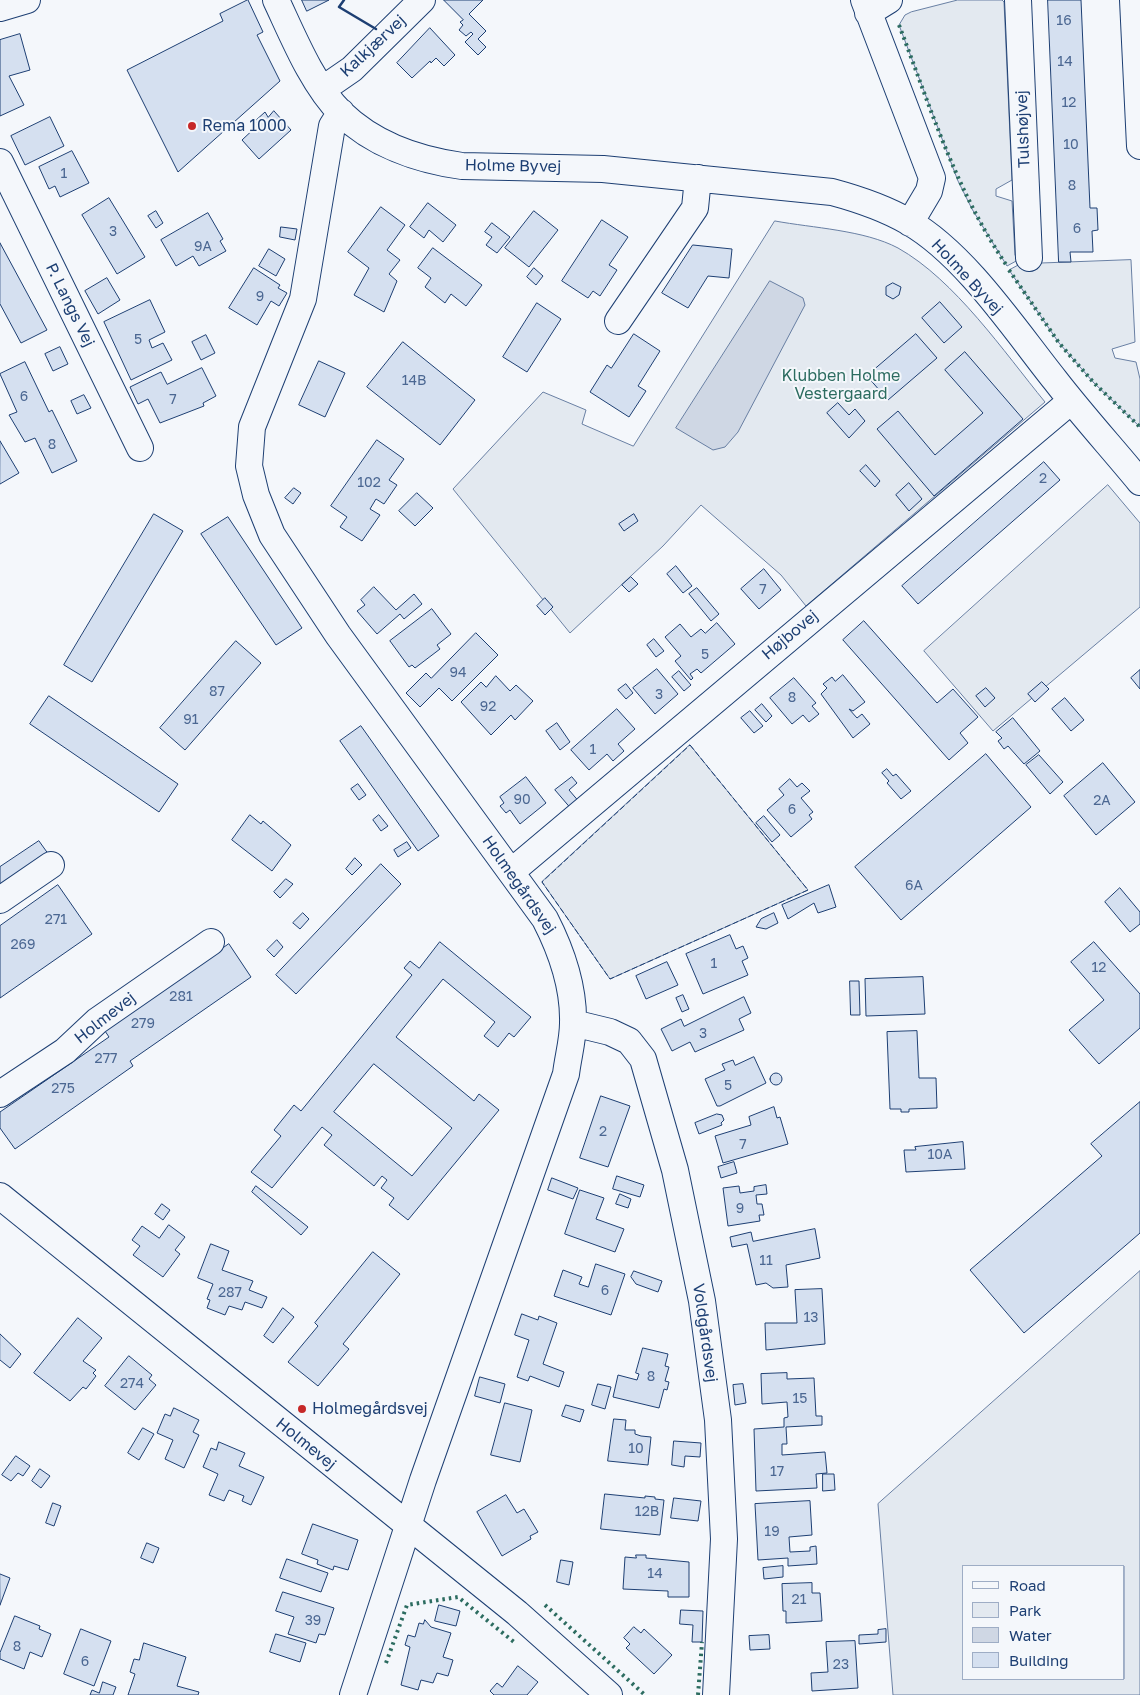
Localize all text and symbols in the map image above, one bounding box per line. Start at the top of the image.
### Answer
street label: Kalkjærvej [336,11,410,81]
house number: 16 [1056,13,1072,29]
house number: 14 [1057,54,1073,70]
street label: Tulshøjvej [1012,90,1034,168]
house number: 12 [1062,95,1076,111]
place label: Rema 1000 [202,116,287,136]
marker: Rema 1000 [186,120,198,132]
house number: 10 [1063,137,1079,153]
street label: Holme Byvej [465,156,561,176]
house number: 1 [61,166,67,182]
house number: 8 [1068,178,1076,194]
house number: 6 [1073,221,1081,237]
house number: 3 [109,224,117,240]
street label: Holme Byvej [927,235,1007,319]
house number: 9A [194,239,212,255]
street label: P. Langs Vej [41,260,99,350]
house number: 9 [256,289,264,305]
house number: 5 [134,332,142,348]
park label: Klubben Holme Vestergaard [782,366,900,404]
house number: 14B [402,373,426,389]
house number: 6 [20,389,28,405]
house number: 7 [169,392,177,408]
house number: 8 [48,437,56,453]
house number: 2 [1039,471,1047,487]
house number: 102 [357,475,381,491]
house number: 7 [759,582,767,598]
street label: Højbovej [758,606,822,664]
house number: 5 [701,647,709,663]
house number: 94 [449,665,467,681]
house number: 87 [209,684,225,700]
house number: 3 [655,687,663,703]
house number: 8 [788,690,796,706]
house number: 92 [480,699,496,715]
house number: 91 [183,712,199,728]
house number: 1 [590,742,596,758]
house number: 90 [513,792,531,808]
house number: 2A [1093,793,1111,809]
house number: 6 [788,802,796,818]
street label: Holmegårdsvej [478,832,560,938]
house number: 6A [905,878,923,894]
house number: 271 [45,912,67,928]
house number: 269 [10,937,36,953]
house number: 1 [711,956,717,972]
house number: 12 [1092,960,1106,976]
street label: Holmevej [71,988,139,1048]
house number: 281 [169,989,193,1005]
house number: 279 [131,1016,155,1032]
house number: 3 [699,1026,707,1042]
house number: 277 [95,1051,117,1067]
house number: 5 [724,1078,732,1094]
house number: 275 [51,1081,75,1097]
house number: 2 [599,1124,607,1140]
house number: 7 [739,1137,747,1153]
house number: 10A [928,1147,952,1163]
house number: 9 [736,1201,744,1217]
house number: 11 [759,1253,773,1269]
street label: Voldgårdsvej [689,1282,721,1384]
house number: 6 [601,1283,609,1299]
house number: 287 [218,1285,242,1301]
house number: 13 [804,1310,818,1326]
house number: 8 [647,1369,655,1385]
house number: 274 [120,1376,144,1392]
house number: 15 [793,1391,807,1407]
place label: Holmegårdsvej [312,1399,428,1419]
marker: Holmegårdsvej [296,1403,308,1415]
street label: Holmevej [272,1414,340,1474]
house number: 10 [628,1441,644,1457]
house number: 17 [770,1464,784,1480]
house number: 12B [635,1504,659,1520]
house number: 19 [764,1524,780,1540]
legend [962,1565,1125,1680]
house number: 14 [647,1566,663,1582]
text: Road [1009,1576,1046,1594]
house number: 21 [792,1592,806,1608]
text: Park [1009,1601,1041,1619]
house number: 39 [305,1613,321,1629]
text: Water [1009,1626,1052,1644]
house number: 8 [13,1639,21,1655]
text: Building [1009,1651,1069,1669]
house number: 6 [81,1654,89,1670]
house number: 23 [833,1657,849,1673]

